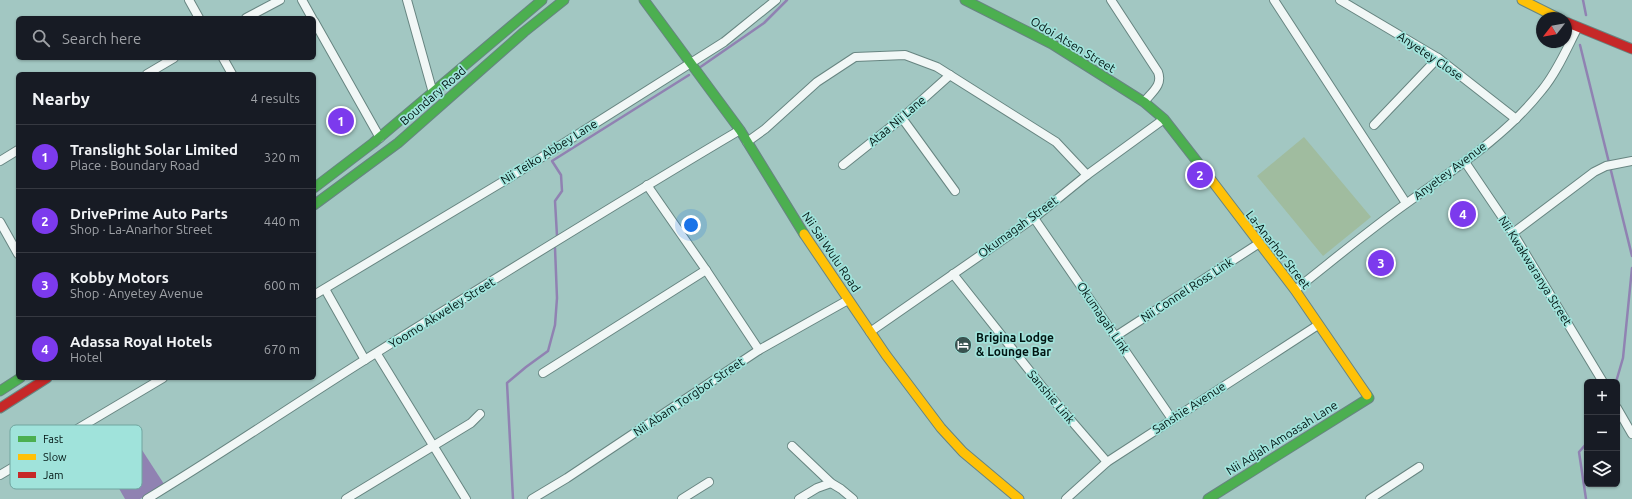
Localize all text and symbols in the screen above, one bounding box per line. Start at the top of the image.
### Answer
north arrow [1536,12,1572,48]
street label: Odoi Atsen Street [1029,14,1118,75]
search box [16,16,316,60]
icon: search [30,27,52,49]
street label: Anyetey Close [1395,29,1465,82]
text: Search here [62,30,141,47]
street label: Boundary Road [397,64,468,128]
text: Nearby [32,89,90,108]
text: 4 results [250,91,300,105]
street label: Ataa Nii Lane [865,93,928,148]
pin: 1 [328,106,354,136]
street label: Nii Teiko Abbey Lane [498,117,599,187]
street label: Anyetey Avenue [1411,139,1488,202]
text: Translight Solar Limited [70,141,238,158]
text: 1 [41,150,49,164]
text: 320 m [264,150,300,164]
text: Place · Boundary Road [70,158,200,172]
pin: 2 [1187,160,1213,190]
street label: Okumagah Street [975,193,1060,260]
pin: 4 [1450,199,1476,229]
text: DrivePrime Auto Parts [70,205,228,222]
street label: La-Anarhor Street [1244,208,1313,292]
street label: Nii Sai Wulu Road [800,209,863,294]
text: 2 [41,214,49,228]
text: 440 m [264,214,300,228]
street label: Nii Kwakwaranya Street [1496,214,1575,328]
your location [681,215,701,235]
text: Shop · La-Anarhor Street [70,222,212,236]
pin: 3 [1368,248,1394,278]
street label: Nii Connel Ross Link [1138,255,1235,324]
text: Kobby Motors [70,269,169,286]
street label: Yoomo Akweley Street [386,275,497,350]
text: 3 [41,278,49,292]
text: 600 m [264,278,300,292]
street label: Okumagah Link [1075,280,1132,356]
text: Shop · Anyetey Avenue [70,286,203,300]
place label: Brigina Lodge & Lounge Bar [976,331,1054,358]
text: Adassa Royal Hotels [70,333,212,350]
hotel icon: Brigina Lodge & Lounge Bar [953,335,973,355]
text: 4 [41,342,49,356]
text: 670 m [264,342,300,356]
text: Hotel [70,350,102,364]
street label: Nii Abam Torgbor Street [631,355,747,439]
street label: Sanshie Link [1025,367,1077,426]
street label: Sanshie Avenue [1150,379,1228,436]
map controls [1584,379,1620,487]
button: + [1584,379,1620,415]
street label: Nii Adjah Amoasah Lane [1224,398,1340,477]
button: − [1584,415,1620,451]
legend [10,425,142,489]
text: Fast [43,433,64,445]
text: Slow [43,451,67,463]
button: layers [1584,451,1620,487]
text: Jam [43,469,64,481]

